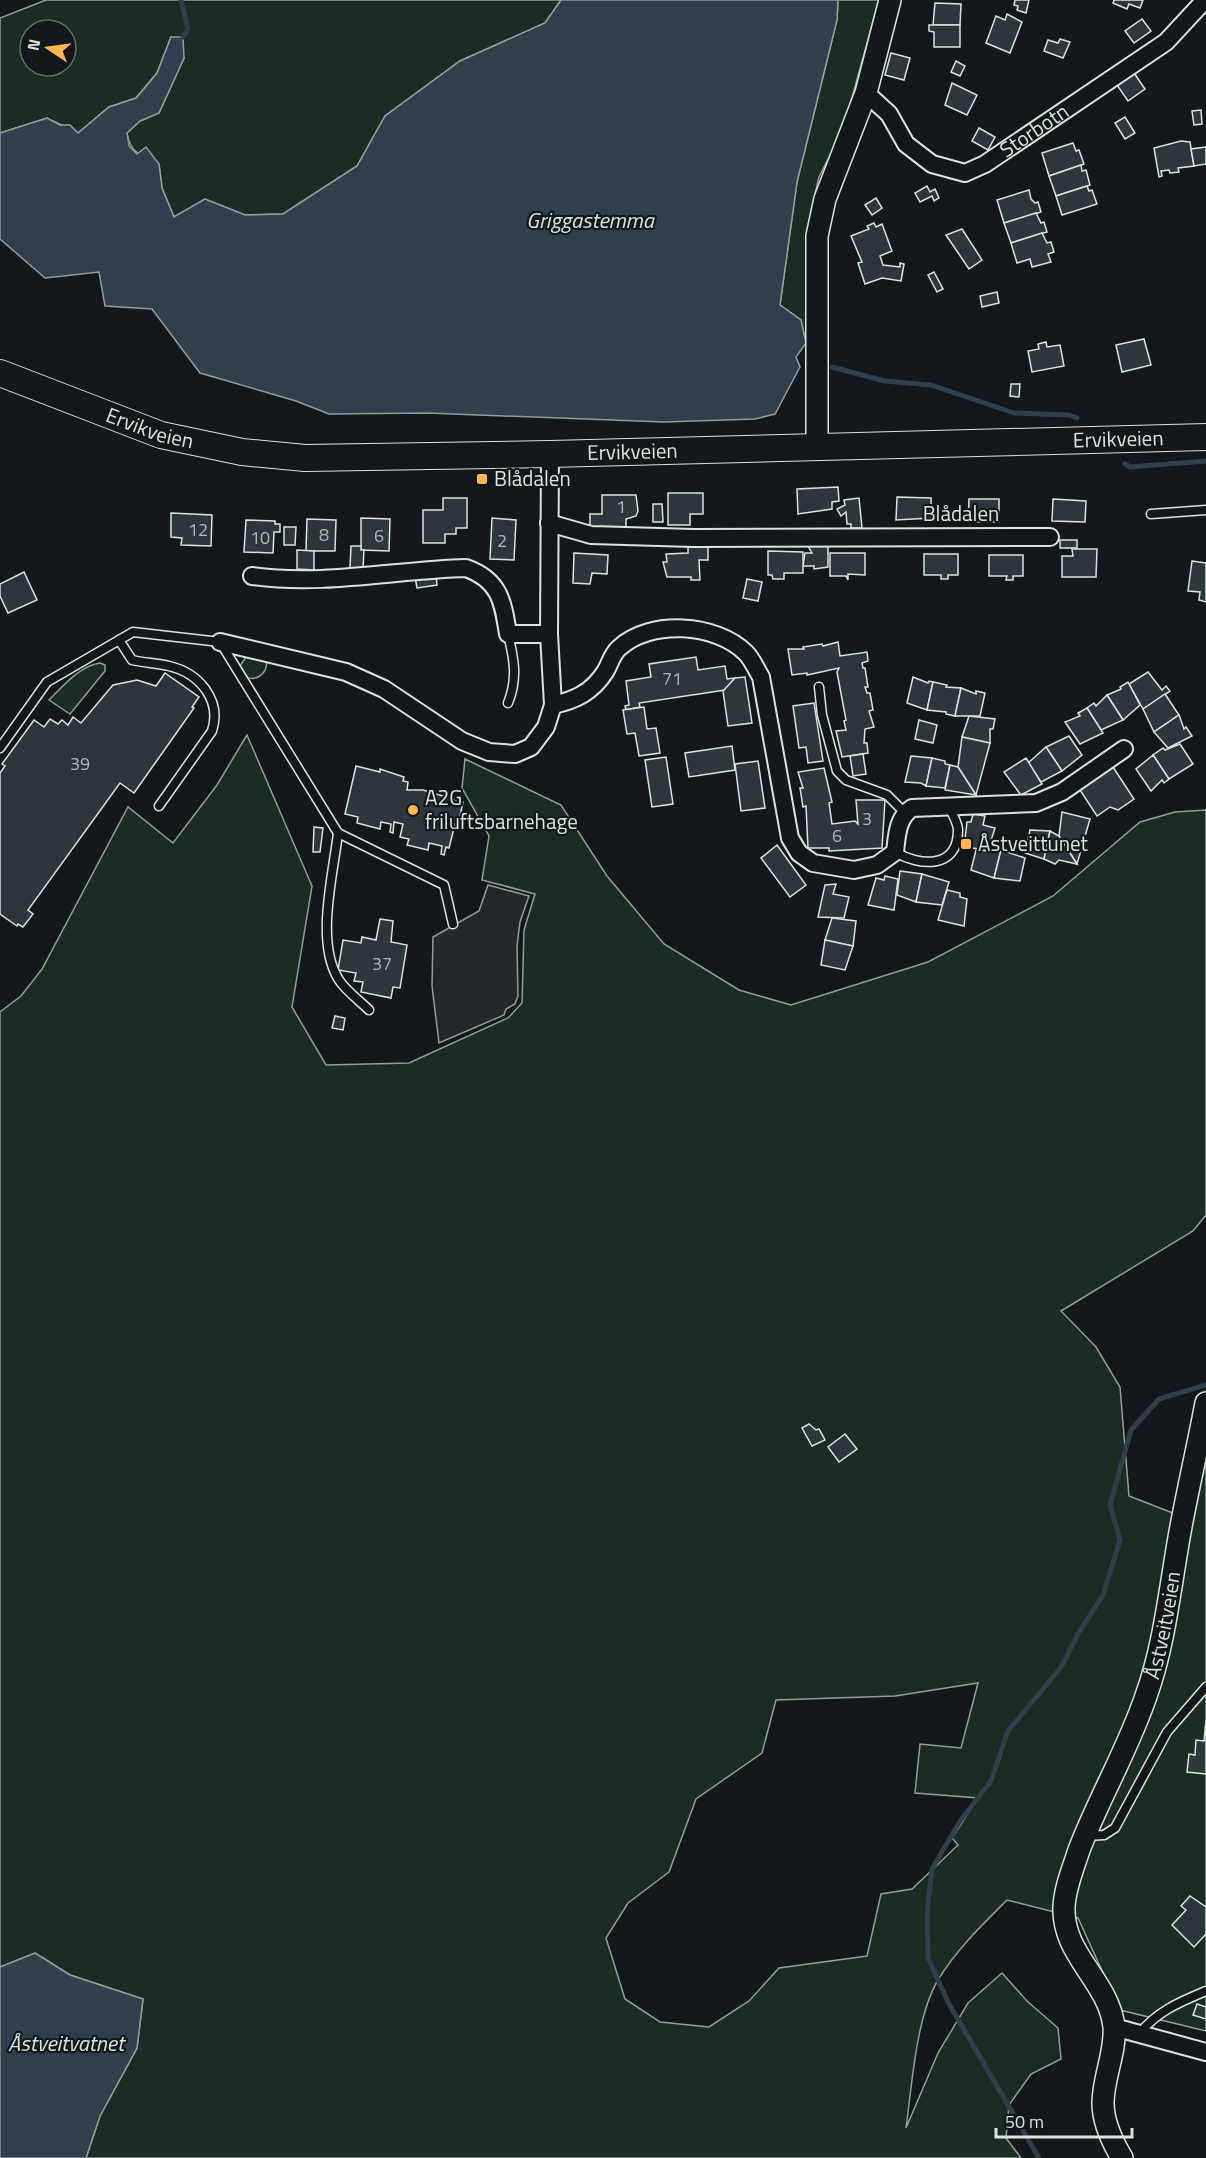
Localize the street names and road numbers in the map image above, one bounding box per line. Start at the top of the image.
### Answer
street label: Storbotn [993,95,1075,165]
street label: Ervikveien [102,398,197,456]
street label: Ervikveien [1072,421,1164,455]
street label: Ervikveien [587,434,678,468]
street label: Blådalen [923,497,999,529]
street label: Åstveitveien [1135,1569,1188,1683]

